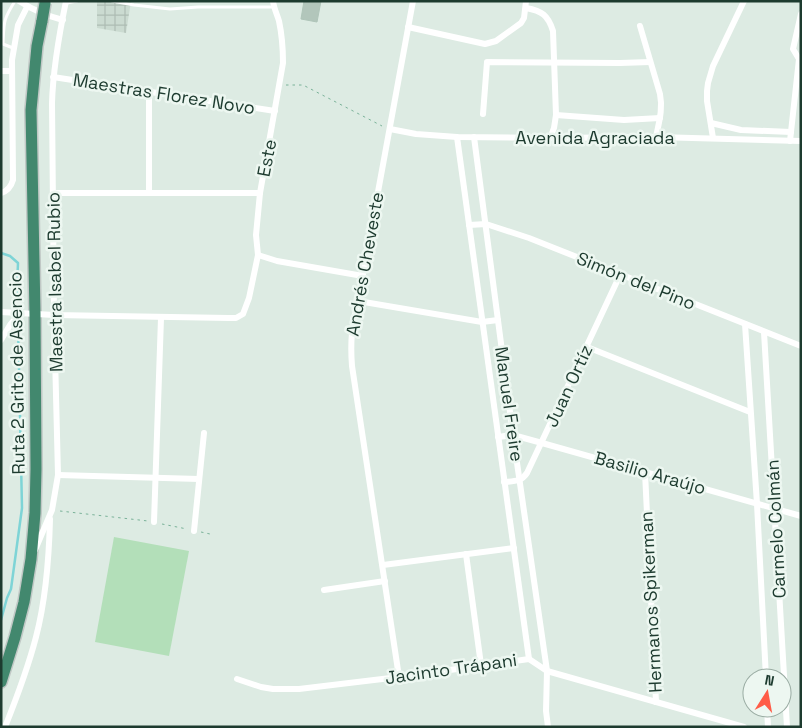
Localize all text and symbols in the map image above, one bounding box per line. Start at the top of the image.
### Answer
street label: Maestras Florez Novo [71,68,257,119]
street label: Avenida Agraciada [515,126,675,149]
street label: Este [252,137,281,179]
street label: Andrés Cheveste [341,190,389,338]
street label: Maestra Isabel Rubio [41,192,68,372]
street label: Simón del Pino [573,246,699,315]
street label: Ruta 2 Grito de Asencio [3,271,30,475]
street label: Juan Ortíz [539,341,598,431]
street label: Manuel Freire [490,345,529,463]
street label: Basilio Araújo [592,446,709,499]
street label: Carmelo Colmán [760,459,791,599]
street label: Hermanos Spikerman [634,511,667,693]
street label: Jacinto Trápani [383,648,518,689]
north arrow [742,668,792,718]
text: N [763,671,776,690]

